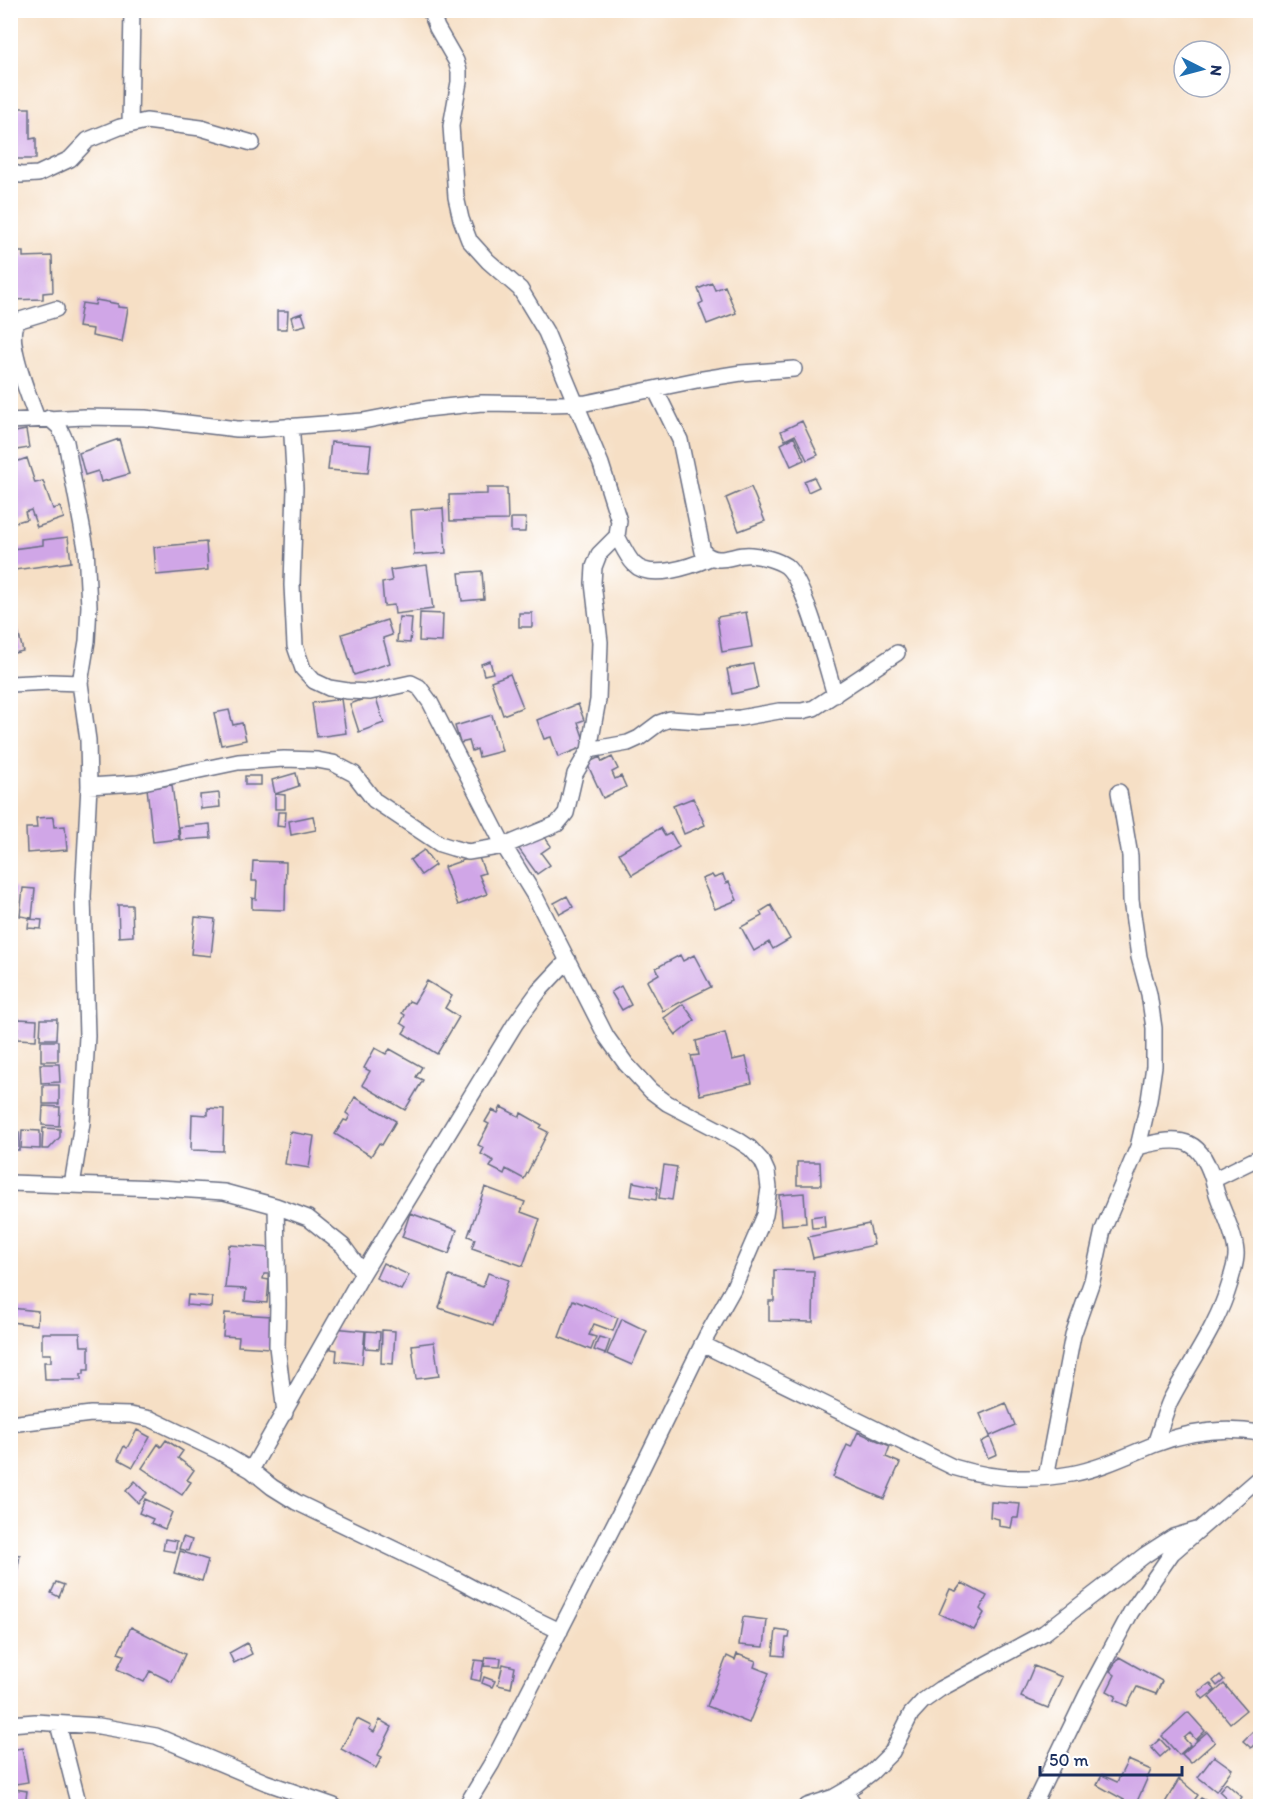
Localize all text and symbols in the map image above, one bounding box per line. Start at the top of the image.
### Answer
north arrow [1172,39,1232,99]
text: N [1206,64,1226,77]
scale bar [1040,1739,1182,1777]
text: 50 m [1049,1749,1089,1771]

